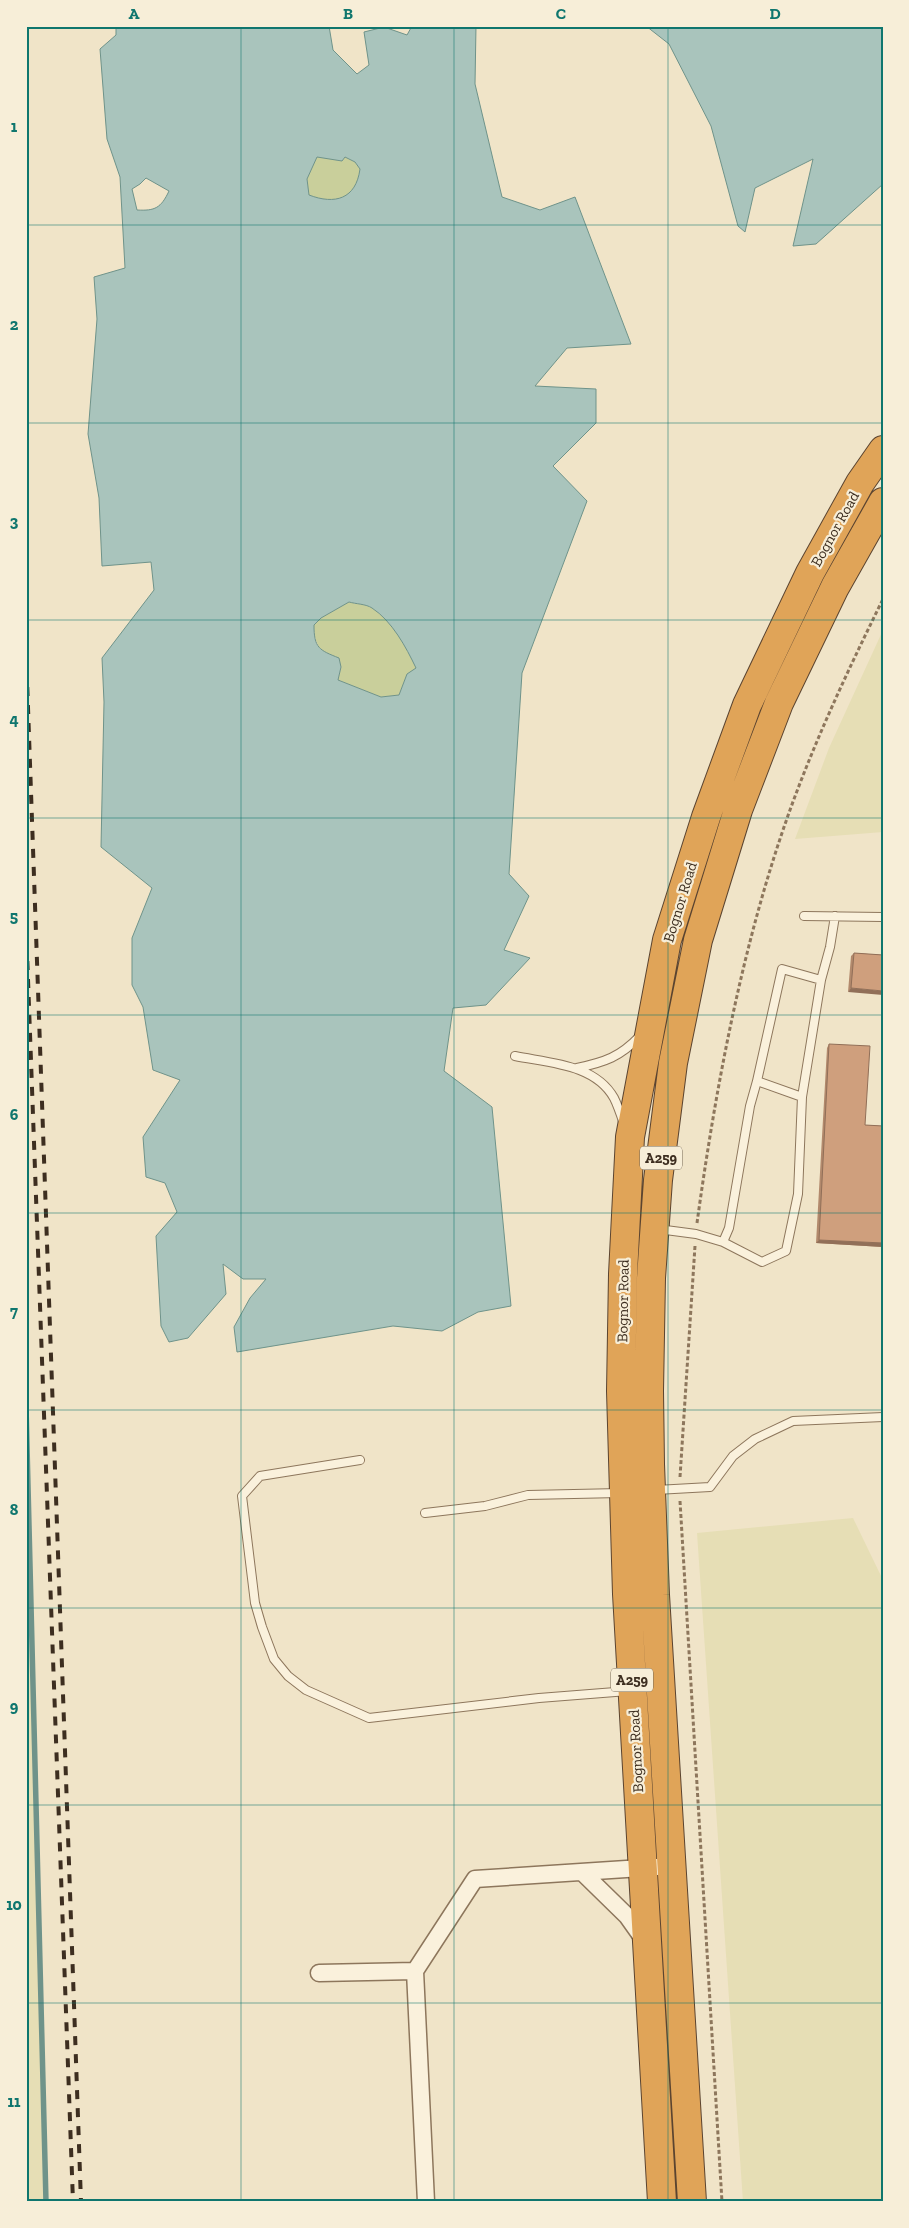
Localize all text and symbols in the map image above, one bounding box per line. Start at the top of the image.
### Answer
text: A [129,4,140,23]
text: B [343,4,353,23]
text: C [556,4,566,23]
text: D [769,4,781,23]
text: 1 [11,117,18,136]
text: 2 [10,315,19,334]
street label: Bognor Road [807,488,863,570]
text: 3 [10,512,19,531]
text: 4 [9,710,19,729]
street label: Bognor Road [659,859,701,944]
text: 5 [10,907,18,926]
text: 6 [10,1105,19,1124]
road number: A259 [640,1146,682,1170]
street label: Bognor Road [613,1259,633,1343]
text: 7 [10,1302,18,1321]
text: 8 [10,1500,19,1519]
road number: A259 [611,1668,653,1692]
text: 9 [10,1697,19,1716]
street label: Bognor Road [625,1708,647,1793]
text: 10 [6,1895,22,1914]
text: 11 [8,2092,21,2111]

